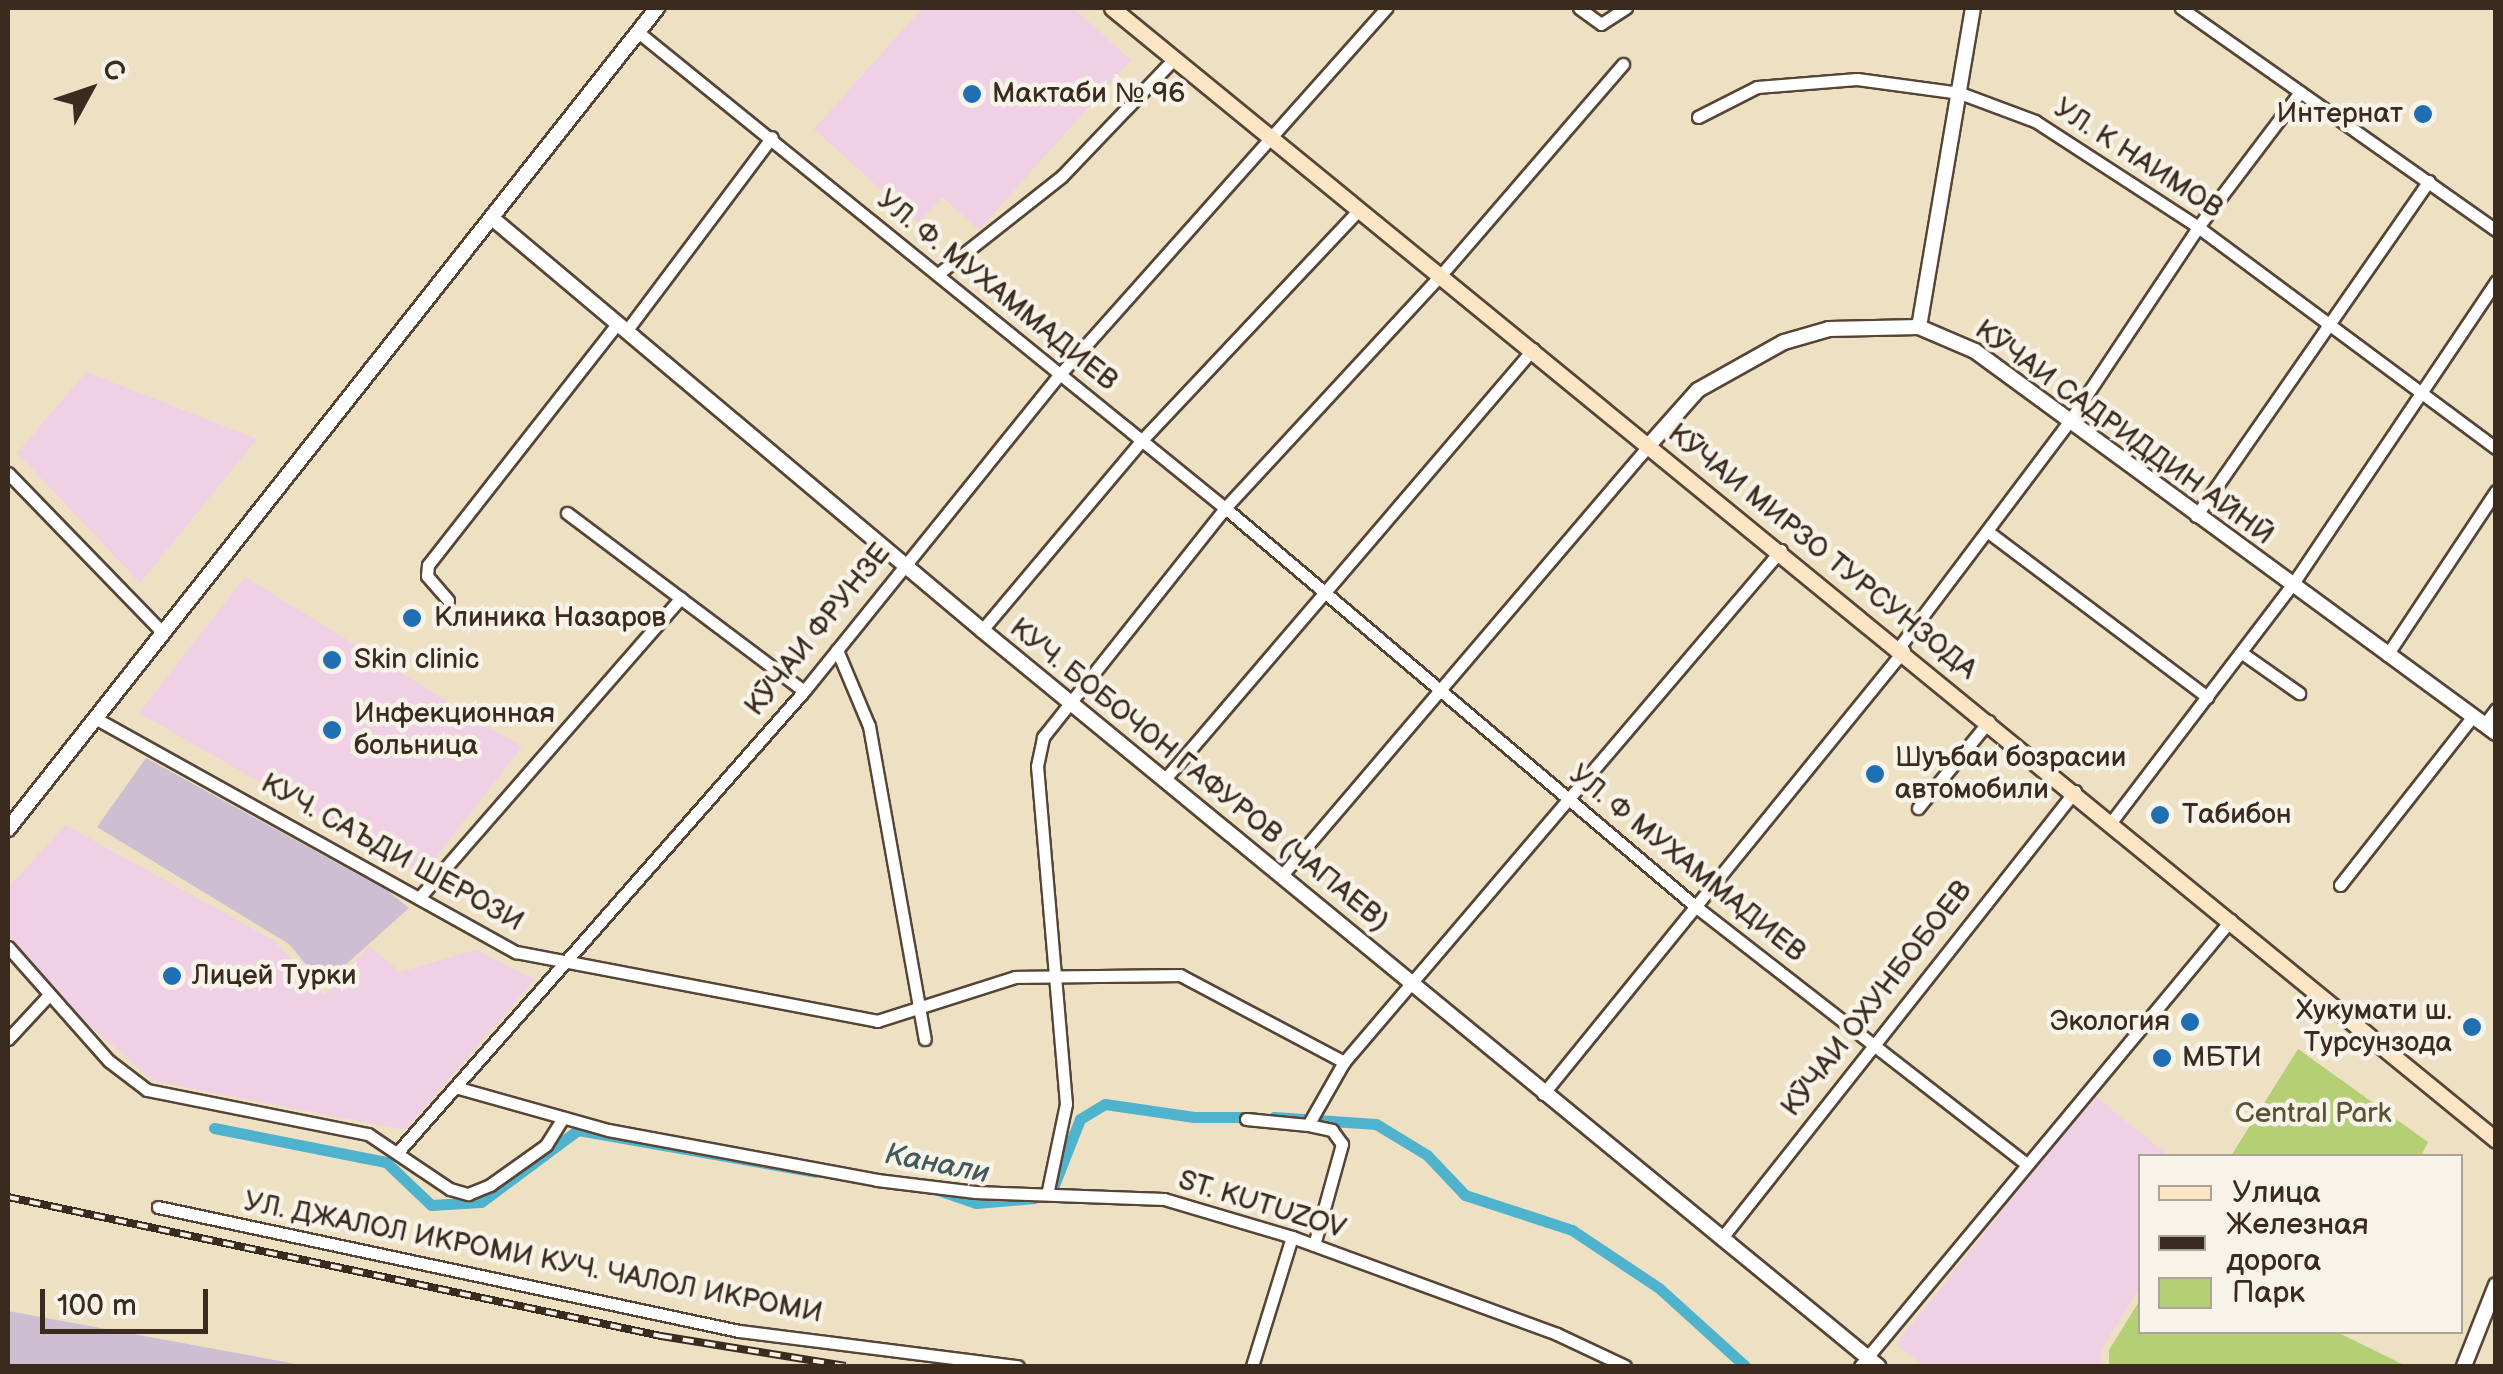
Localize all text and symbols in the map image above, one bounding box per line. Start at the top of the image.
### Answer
north arrow [40,40,140,140]
text: С [94,52,132,88]
place label: Мактаби № 96 [992,77,1185,111]
marker: Мактаби № 96 [961,83,983,105]
street label: УЛ. К НАИМОВ [2047,92,2229,226]
place label: Интернат [2277,97,2403,131]
marker: Интернат [2412,103,2434,125]
street label: УЛ. Ф. МУХАММАДИЕВ [870,184,1124,398]
street label: КӮЧАИ САДРИДДИН АЙНӢ [1968,313,2280,553]
street label: КӮЧАИ МИРЗО ТУРСУНЗОДА [1661,417,1983,687]
street label: КӮЧАИ ФРУНЗЕ [738,537,898,723]
place label: Клиника Назаров [434,601,666,635]
marker: Клиника Назаров [399,605,425,631]
street label: КУЧ. БОБОЧОН ГАФУРОВ (ЧАПАЕВ) [1003,611,1395,939]
place label: Skin clinic [354,643,479,677]
marker: Skin clinic [319,647,345,673]
place label: Инфекционная больница [354,697,555,763]
marker: Инфекционная больница [319,717,345,743]
place label: Шуъбаи бозрасии автомобили [1895,741,2126,807]
street label: УЛ. Ф МУХАММАДИЕВ [1562,758,1812,970]
marker: Шуъбаи бозрасии автомобили [1864,763,1886,785]
street label: КУЧ. САЪДИ ШЕРОЗИ [255,767,529,939]
place label: Табибон [2182,798,2292,832]
marker: Табибон [2147,802,2173,828]
street label: КӮЧАИ ОХУНБОБОЕВ [1775,875,1979,1123]
place label: Лицей Турки [192,959,357,993]
marker: Лицей Турки [161,965,183,987]
place label: Хукумати ш. Турсунзода [2296,994,2452,1060]
place label: Экология [2050,1005,2170,1039]
marker: Экология [2179,1011,2201,1033]
marker: Хукумати ш. Турсунзода [2461,1016,2483,1038]
place label: МБТИ [2182,1041,2262,1075]
marker: МБТИ [2151,1047,2173,1069]
park label: Central Park [2235,1097,2391,1131]
water label: Канали [882,1136,992,1192]
legend [2138,1154,2463,1334]
street label: ST. KUTUZOV [1174,1164,1350,1246]
text: Улица [2232,1175,2321,1211]
street label: УЛ. ДЖАЛОЛ ИКРОМИ КУЧ. ЧАЛОЛ ИКРОМИ [241,1185,825,1331]
text: Железная дорога [2226,1207,2369,1279]
scale bar [45,1269,212,1331]
text: Парк [2232,1275,2305,1311]
text: 100 m [57,1288,137,1324]

